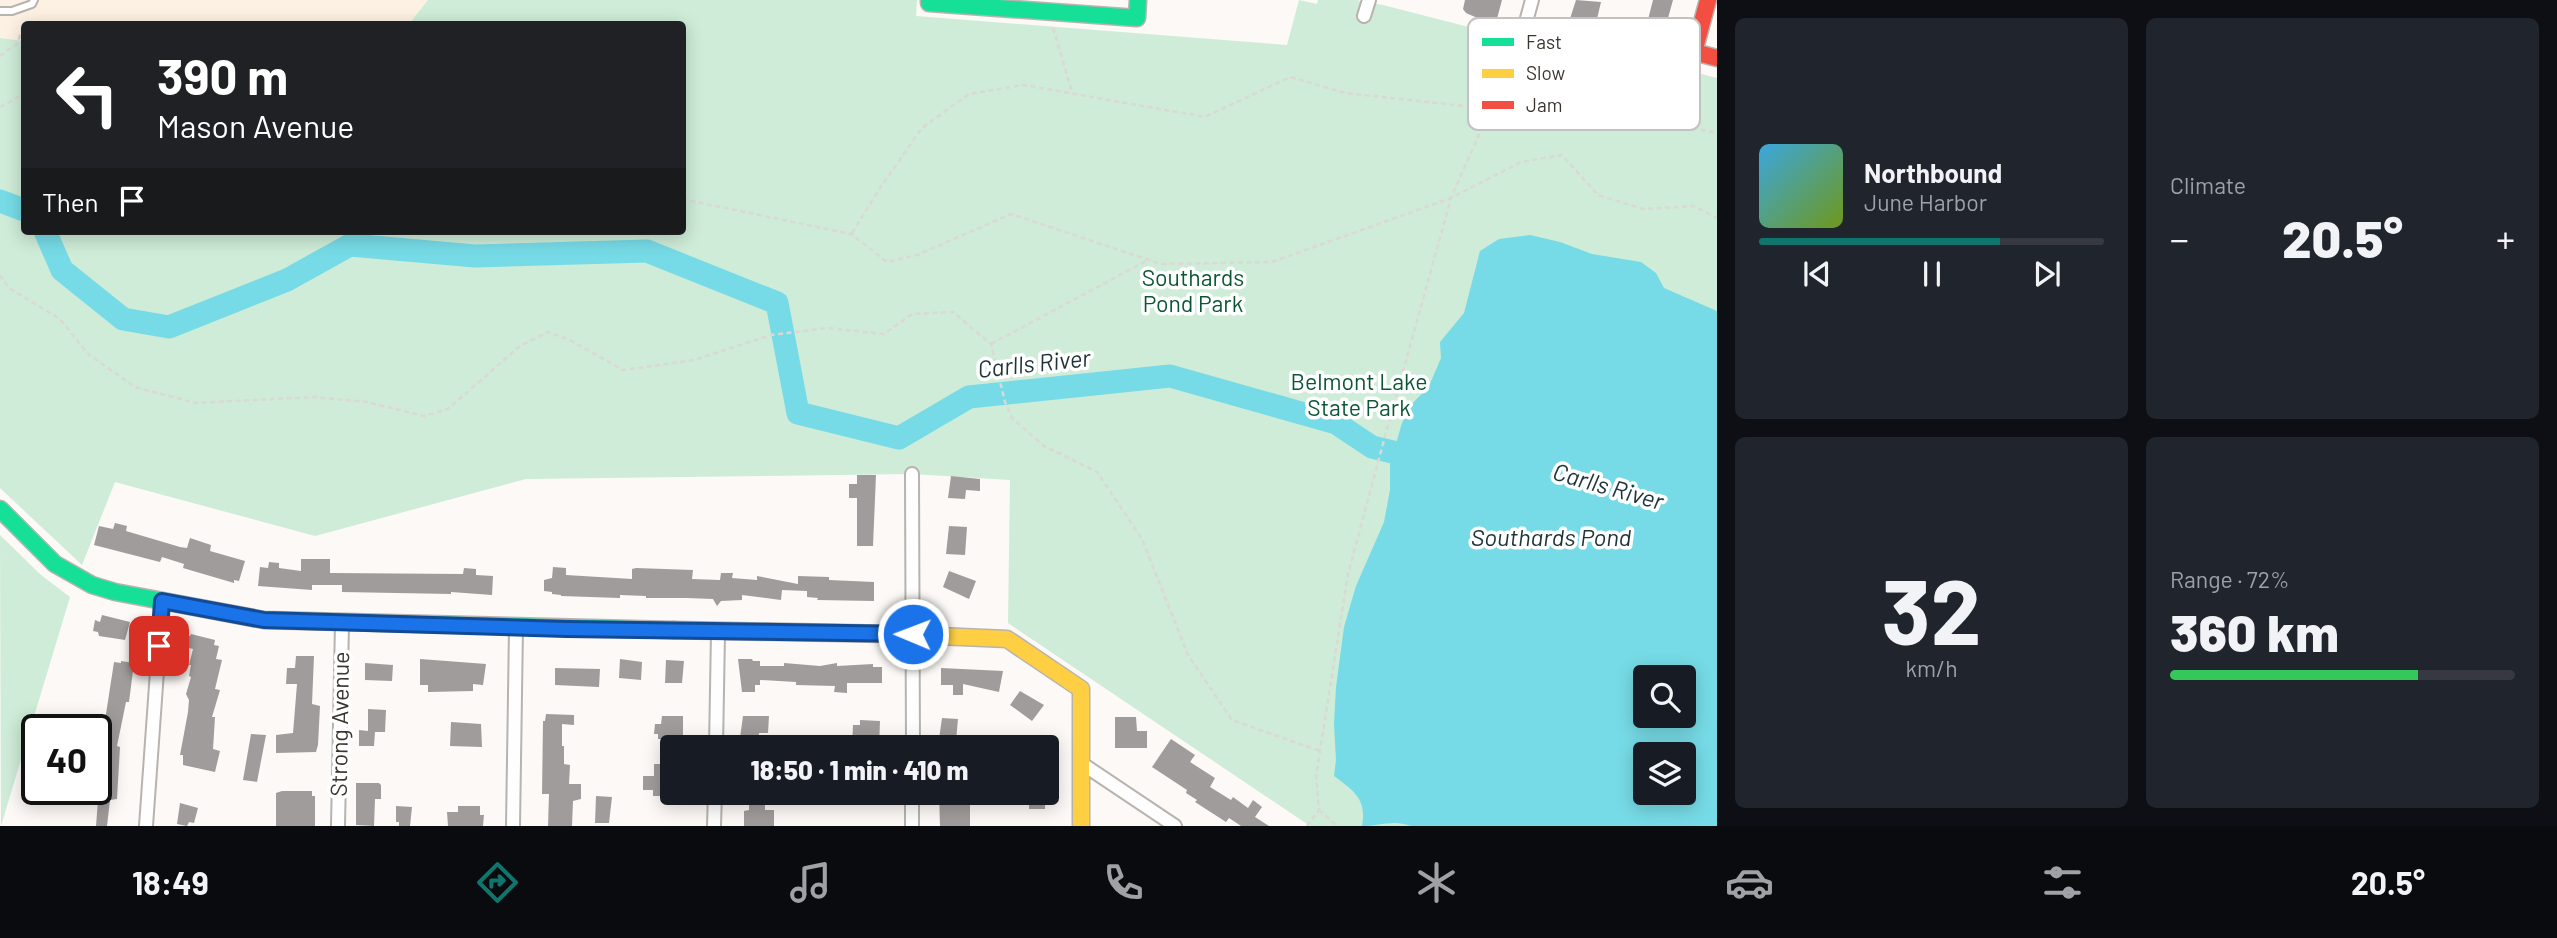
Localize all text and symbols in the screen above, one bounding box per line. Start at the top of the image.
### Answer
legend [1468,18,1700,130]
text: Fast [1526,30,1562,53]
text: 390 m [157,46,288,105]
icon: left [42,49,133,140]
text: Slow [1526,61,1565,84]
text: Jam [1526,93,1562,116]
text: Mason Avenue [157,106,354,144]
text: Northbound [1864,157,2002,188]
text: Climate [2170,171,2246,199]
icon: arrive [113,182,151,220]
text: Then [42,186,99,217]
text: June Harbor [1864,188,1987,216]
text: 20.5° [2282,206,2403,268]
text: − [2170,215,2189,261]
text: + [2496,215,2515,261]
icon: previous [1798,255,1836,293]
icon: pause [1913,255,1951,293]
icon: next [2028,255,2066,293]
park label: Southards Pond Park [1142,263,1244,317]
water label: Carlls River [976,342,1093,383]
park label: Belmont Lake State Park [1291,367,1427,421]
water label: Carlls River [1550,456,1668,516]
water label: Southards Pond [1471,522,1632,551]
text: 32 [1881,554,1982,663]
text: Range · 72% [2170,565,2290,593]
position arrow [876,597,950,671]
text: 360 km [2170,600,2339,662]
pin [129,616,189,676]
icon: arrive [140,627,178,665]
street label: Strong Avenue [324,651,354,797]
text: km/h [1905,654,1958,682]
map controls [1633,665,1696,805]
button: search [1633,665,1696,728]
speed limit sign: 40 [21,714,112,805]
button: layers [1633,742,1696,805]
text: 18:50 · 1 min · 410 m [751,754,968,785]
icon: directions [473,858,522,907]
icon: music [786,858,835,907]
icon: phone [1099,858,1148,907]
icon: climate [1412,858,1461,907]
icon: car [1725,858,1774,907]
icon: filters [2038,858,2087,907]
text: 18:49 [132,863,209,901]
text: 20.5° [2351,863,2425,901]

